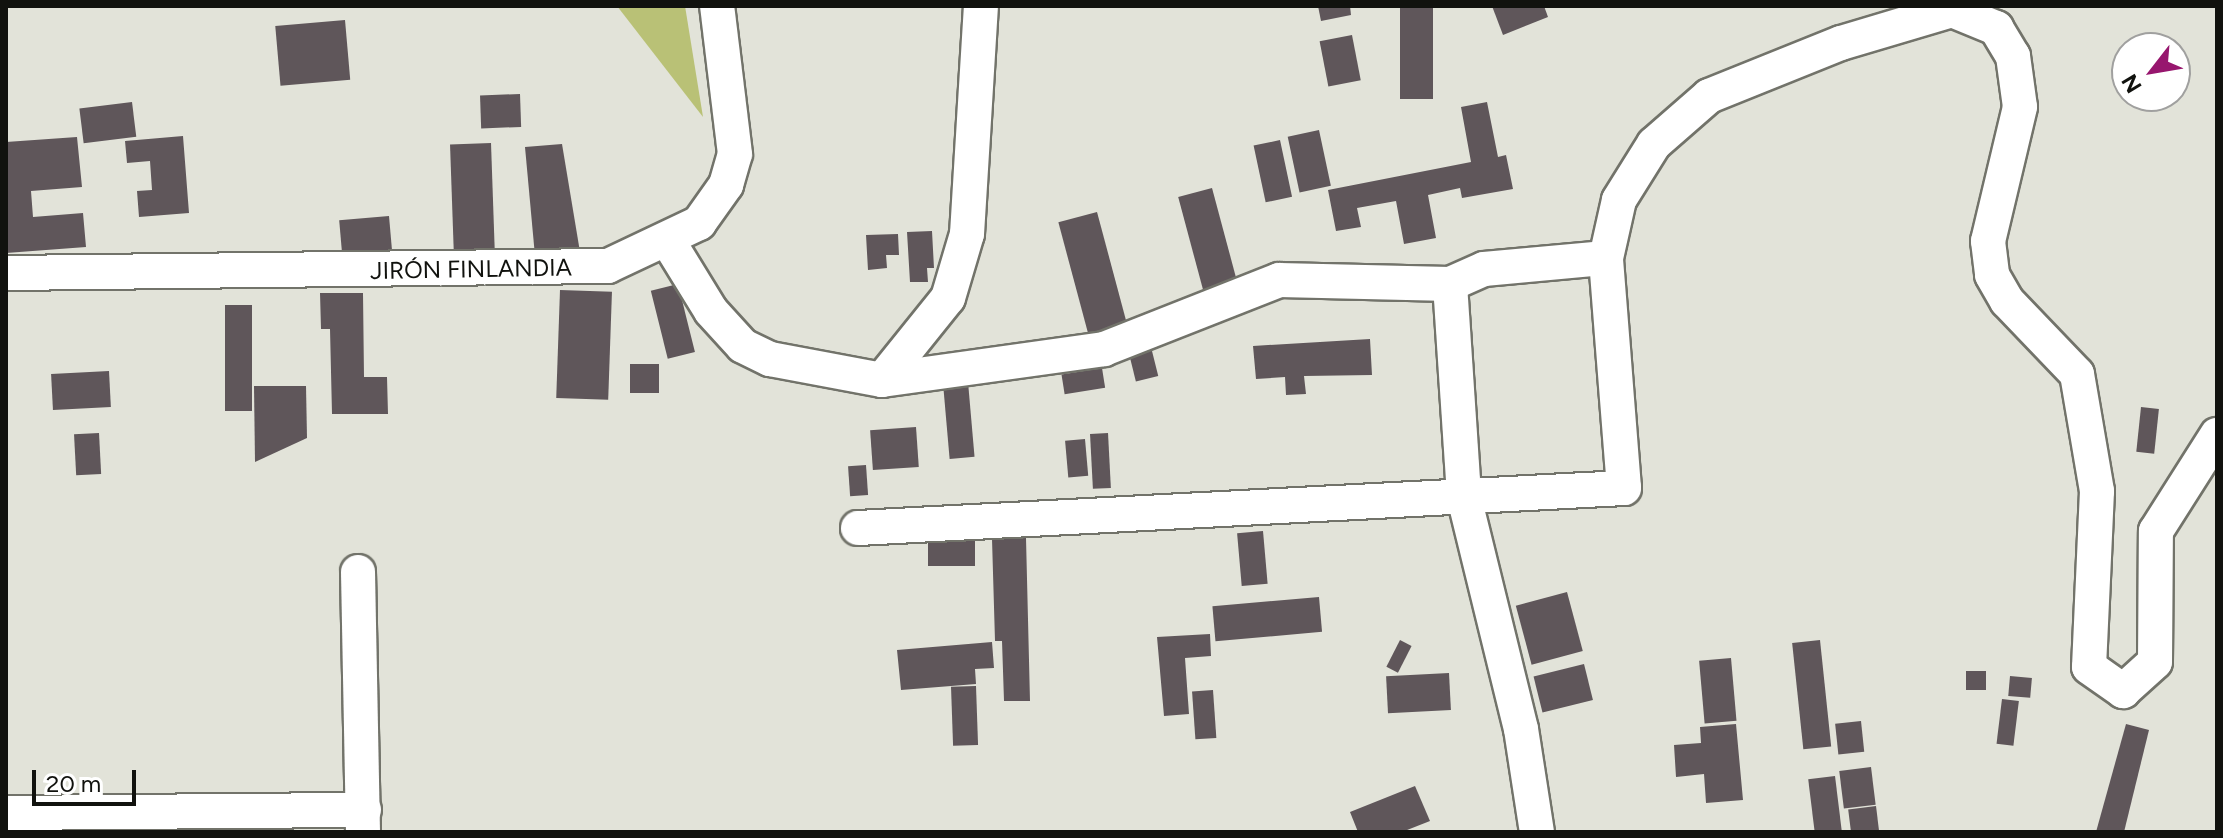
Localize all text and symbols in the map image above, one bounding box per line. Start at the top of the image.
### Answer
north arrow [2111,32,2191,112]
text: N [2116,69,2148,98]
street label: JIRÓN FINLANDIA [370,253,572,285]
scale bar [36,754,140,804]
text: 20 m [46,769,101,798]

